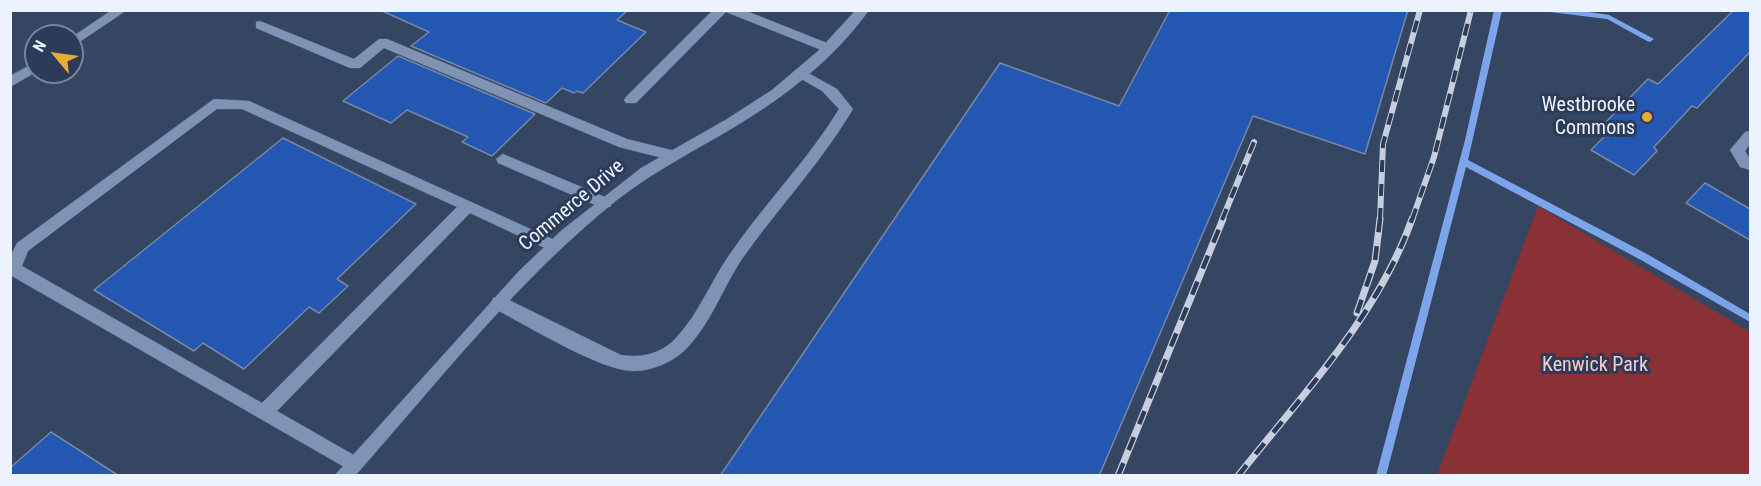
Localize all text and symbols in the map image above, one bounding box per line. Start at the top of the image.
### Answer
north arrow [24,24,84,84]
text: N [29,37,50,55]
place label: Westbrooke Commons [1542,94,1635,141]
marker: Westbrooke Commons [1640,110,1654,124]
street label: Commerce Drive [515,155,629,257]
park label: Kenwick Park [1542,354,1648,378]

